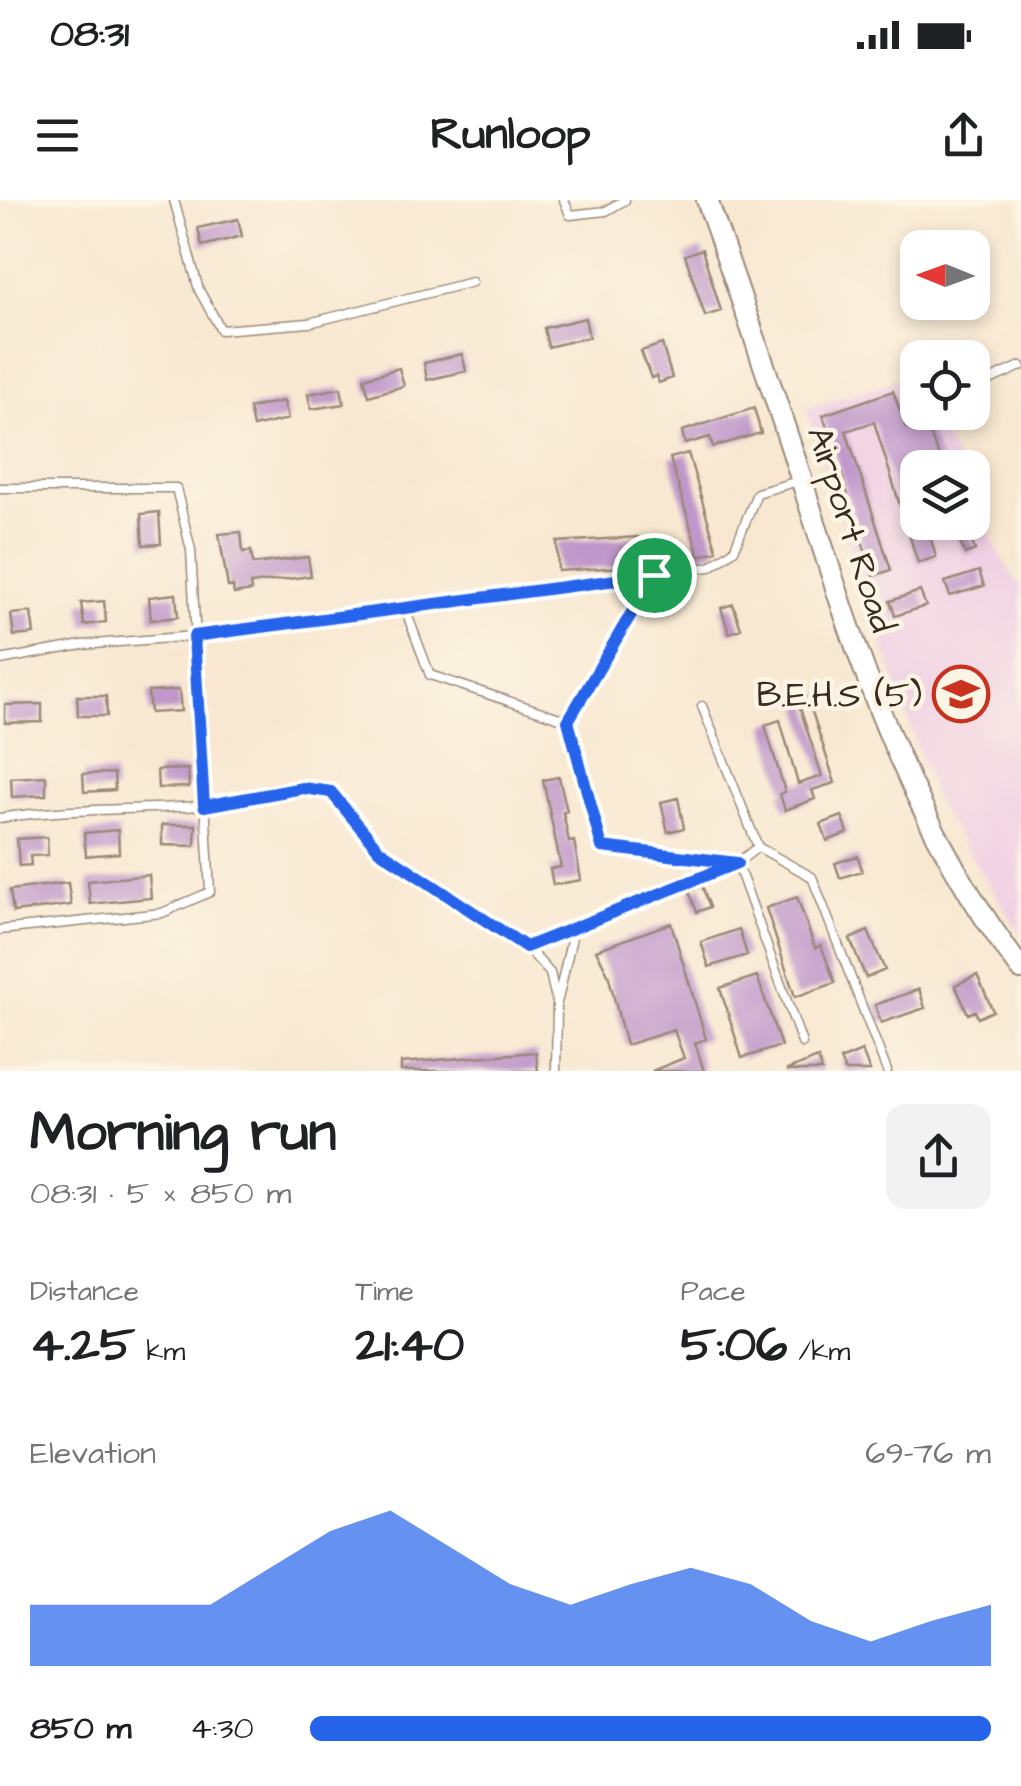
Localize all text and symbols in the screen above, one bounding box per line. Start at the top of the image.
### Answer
text: 08:31 [50,9,129,61]
text: Runloop [430,104,591,166]
icon: menu [30,108,85,163]
icon: share [936,108,991,163]
north arrow [900,230,990,320]
map controls [900,230,990,540]
button: locate [900,340,990,430]
street label: Airport Road [794,420,907,639]
button: layers [900,450,990,540]
pin [612,533,697,618]
icon: arrive [627,548,682,603]
school or university icon: B.E.H.S (5) [931,664,991,724]
place label: B.E.H.S (5) [756,671,922,720]
text: Morning run [30,1095,336,1171]
button: share [886,1104,991,1209]
text: 08:31 · 5 × 850 m [30,1171,291,1216]
text: Distance [30,1272,139,1311]
text: Time [355,1272,414,1311]
text: Pace [681,1272,746,1311]
text: 4.25 [30,1311,135,1380]
text: 21:40 [355,1311,464,1380]
text: 5:06 [681,1311,787,1380]
text: km [135,1332,185,1371]
text: /km [787,1332,850,1371]
text: Elevation [30,1431,156,1476]
text: 69–76 m [865,1431,991,1476]
text: 850 m [30,1706,131,1751]
text: 4:30 [190,1706,254,1751]

